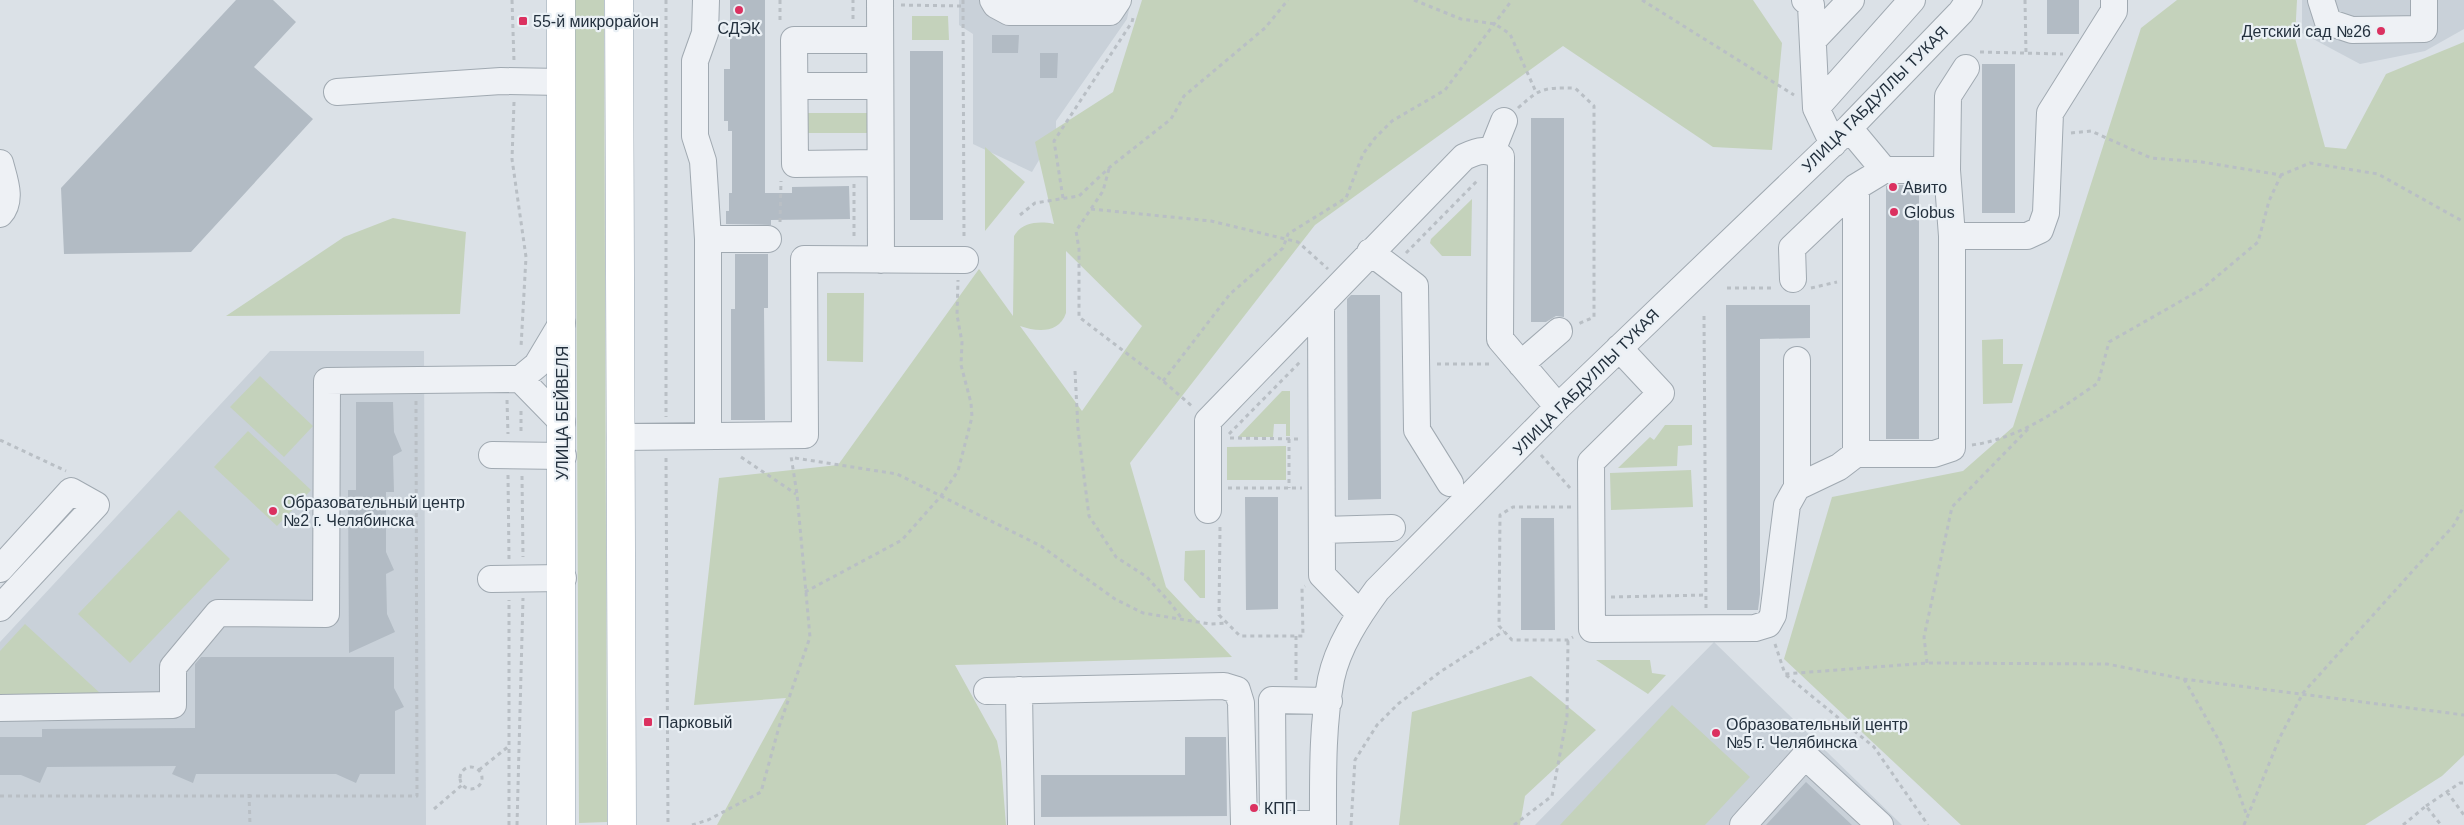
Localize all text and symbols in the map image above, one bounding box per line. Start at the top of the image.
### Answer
marker: СДЭК [733,4,745,16]
place label: 55-й микрорайон [533,13,659,30]
marker: 55-й микрорайон [517,15,529,27]
place label: СДЭК [718,20,761,37]
street label: УЛИЦА ГАБДУЛЛЫ ТУКАЯ [1799,23,1951,175]
place label: Детский сад №26 [2242,23,2371,40]
marker: Детский сад №26 [2375,25,2387,37]
place label: Авито [1903,179,1947,196]
marker: Авито [1887,181,1899,193]
place label: Globus [1904,204,1955,221]
marker: Globus [1888,206,1900,218]
street label: УЛИЦА ГАБДУЛЛЫ ТУКАЯ [1510,306,1662,458]
street label: УЛИЦА БЕЙВЕЛЯ [553,346,571,480]
place label: Образовательный центр №2 г. Челябинска [283,494,465,529]
marker: Образовательный центр №2 г. Челябинска [267,505,279,517]
place label: Парковый [658,714,732,731]
marker: Парковый [642,716,654,728]
place label: Образовательный центр №5 г. Челябинска [1726,716,1908,751]
marker: Образовательный центр №5 г. Челябинска [1710,727,1722,739]
place label: КПП [1264,800,1296,817]
marker: КПП [1248,802,1260,814]

